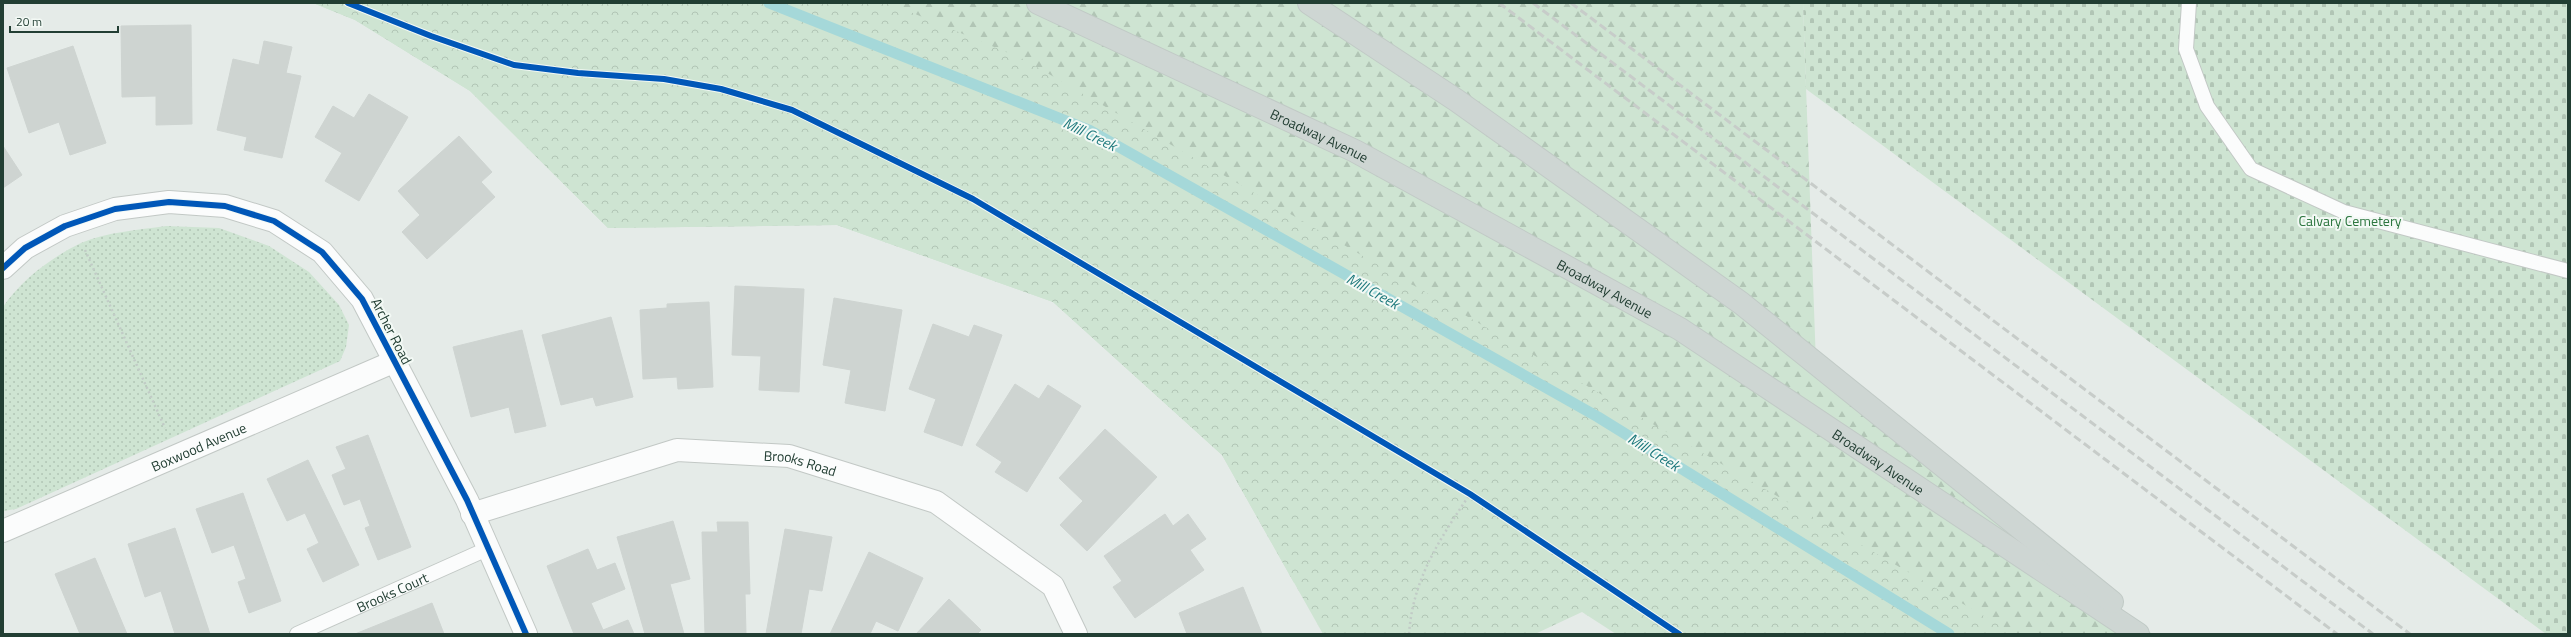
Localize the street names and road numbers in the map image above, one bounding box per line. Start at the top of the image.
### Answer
street label: Broadway Avenue [1267,103,1373,167]
street label: Broadway Avenue [1553,253,1657,323]
street label: Archer Road [366,294,418,368]
street label: Boxwood Avenue [147,416,249,476]
street label: Broadway Avenue [1828,423,1929,499]
street label: Brooks Road [763,444,839,481]
street label: Brooks Court [353,566,431,617]

